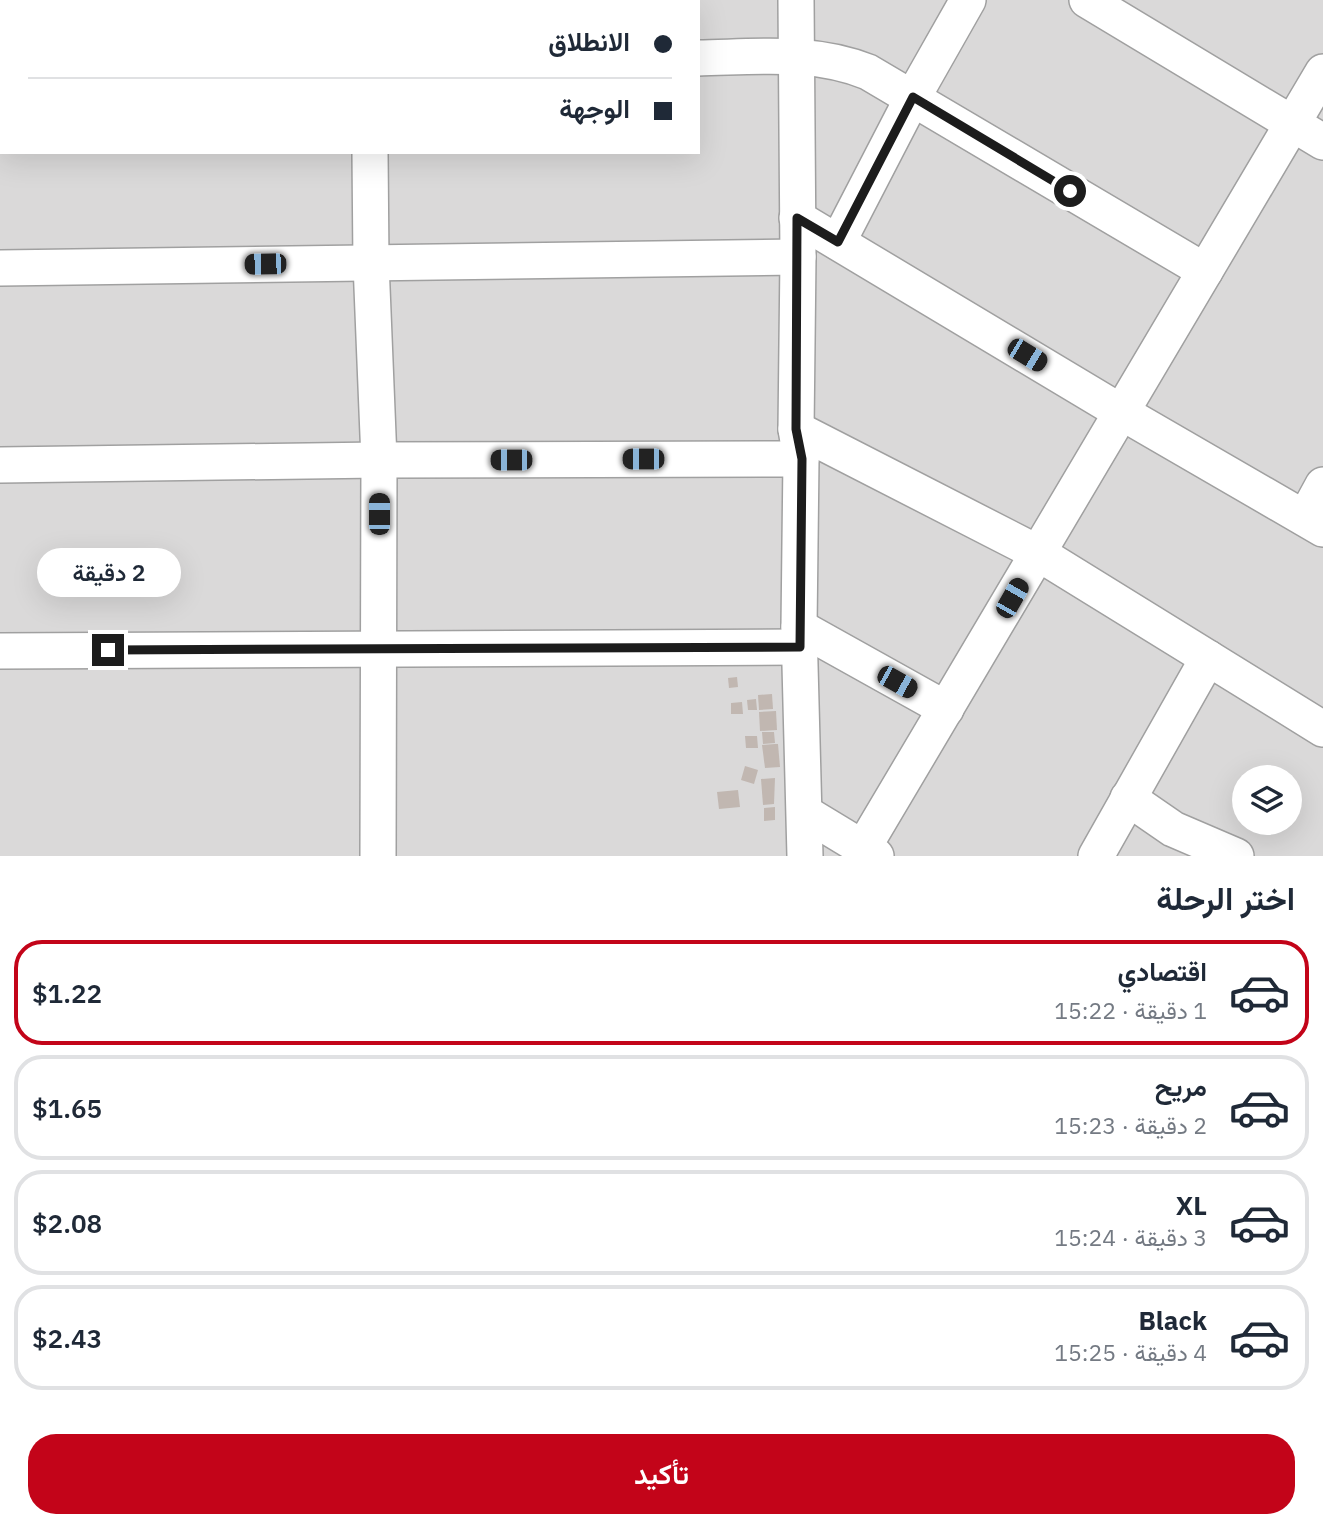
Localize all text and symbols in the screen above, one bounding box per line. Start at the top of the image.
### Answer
text: الانطلاق [548,24,630,58]
text: الوجهة [559,91,630,125]
route start [1054,175,1086,207]
car [244,253,287,275]
car [1004,335,1051,375]
car [623,449,665,470]
car [491,450,533,471]
car [369,493,390,535]
callout: 2 دقيقة [36,548,180,598]
text: 2 دقيقة [72,557,146,587]
car [993,575,1032,621]
route end [92,634,124,666]
car [874,663,921,701]
map controls [1232,765,1302,835]
button: layers [1232,765,1302,835]
text: اختر الرحلة [1156,877,1295,919]
text: اقتصادي [1118,954,1207,988]
icon: car [1228,961,1291,1024]
text: $1.22 [32,976,102,1010]
text: 1 دقيقة · 15:22 [1054,995,1207,1025]
text: مريح [1155,1069,1207,1103]
icon: car [1228,1076,1291,1139]
text: $1.65 [32,1091,102,1125]
text: 2 دقيقة · 15:23 [1054,1110,1207,1140]
text: XL [1176,1188,1207,1222]
icon: car [1228,1191,1291,1254]
text: $2.08 [32,1206,102,1240]
text: 3 دقيقة · 15:24 [1054,1222,1207,1252]
text: Black [1139,1303,1207,1337]
icon: car [1228,1306,1291,1369]
text: $2.43 [32,1321,102,1355]
text: 4 دقيقة · 15:25 [1054,1337,1207,1367]
button: تأكيد [28,1434,1295,1514]

